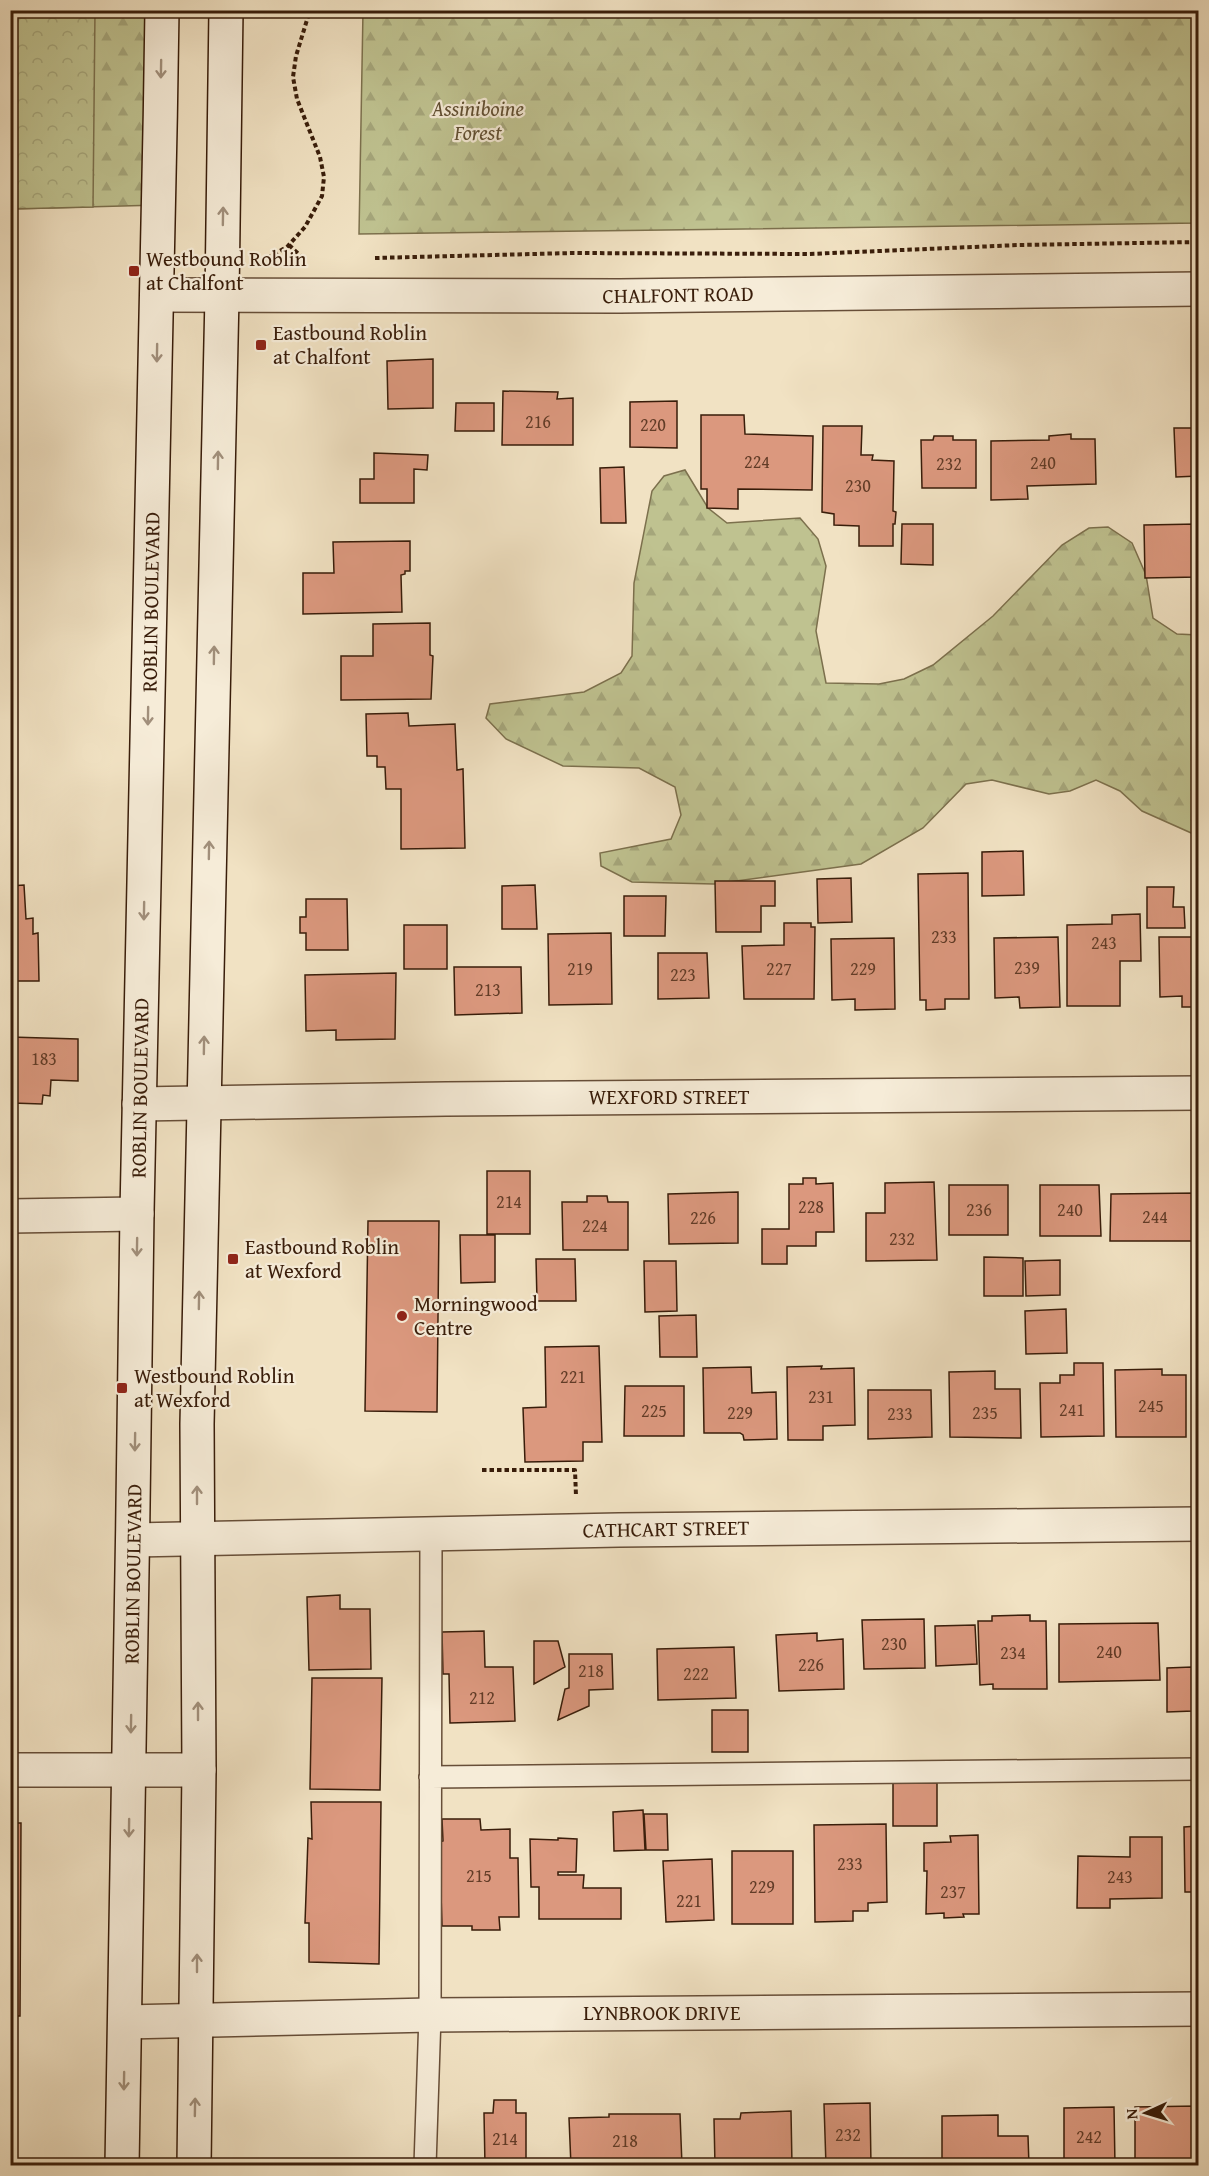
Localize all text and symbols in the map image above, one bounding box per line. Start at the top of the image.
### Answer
one-way arrow [155,58,167,78]
park label: Assiniboine Forest [431,93,524,148]
one-way arrow [217,207,229,227]
place label: Westbound Roblin at Chalfont [146,243,307,298]
marker: Westbound Roblin at Chalfont [127,264,141,278]
street label: CHALFONT ROAD [602,278,754,311]
place label: Eastbound Roblin at Chalfont [273,317,427,372]
marker: Eastbound Roblin at Chalfont [254,338,268,352]
one-way arrow [151,343,163,363]
house number: 216 [525,408,551,435]
house number: 220 [640,411,666,438]
house number: 224 [744,448,770,475]
house number: 240 [1030,449,1056,476]
house number: 232 [936,450,962,477]
one-way arrow [212,451,224,471]
house number: 230 [845,472,871,499]
street label: ROBLIN BOULEVARD [133,512,168,692]
one-way arrow [208,646,219,666]
one-way arrow [143,706,154,726]
one-way arrow [203,841,215,861]
one-way arrow [138,901,150,921]
house number: 233 [931,923,957,950]
house number: 243 [1091,929,1117,956]
house number: 239 [1014,954,1040,981]
house number: 219 [567,955,593,982]
house number: 227 [766,955,792,982]
house number: 229 [850,955,876,982]
house number: 223 [670,961,696,988]
house number: 213 [475,976,501,1003]
street label: ROBLIN BOULEVARD [122,998,157,1178]
one-way arrow [198,1035,210,1055]
house number: 183 [31,1045,57,1072]
street label: WEXFORD STREET [588,1081,750,1112]
house number: 214 [496,1188,522,1215]
house number: 228 [798,1193,824,1220]
house number: 236 [966,1196,992,1223]
house number: 240 [1057,1196,1083,1223]
house number: 244 [1142,1203,1168,1230]
house number: 226 [690,1204,716,1231]
house number: 224 [582,1212,608,1239]
house number: 232 [889,1225,915,1252]
place label: Eastbound Roblin at Wexford [245,1231,399,1286]
one-way arrow [131,1236,143,1256]
marker: Eastbound Roblin at Wexford [226,1252,240,1266]
place label: Morningwood Centre [414,1288,539,1343]
one-way arrow [194,1291,205,1311]
marker: Morningwood Centre [395,1309,409,1323]
place label: Westbound Roblin at Wexford [134,1360,295,1415]
house number: 221 [560,1363,586,1390]
marker: Westbound Roblin at Wexford [115,1381,129,1395]
house number: 231 [808,1383,834,1410]
house number: 245 [1138,1392,1164,1419]
house number: 241 [1059,1396,1085,1423]
house number: 225 [641,1397,667,1424]
house number: 229 [727,1399,753,1426]
house number: 235 [972,1399,998,1426]
house number: 233 [887,1400,913,1427]
one-way arrow [129,1431,141,1451]
street label: ROBLIN BOULEVARD [115,1484,150,1664]
one-way arrow [191,1486,203,1506]
street label: CATHCART STREET [582,1512,750,1545]
house number: 230 [881,1630,907,1657]
house number: 240 [1096,1638,1122,1665]
house number: 234 [1000,1639,1026,1666]
house number: 226 [798,1651,824,1678]
house number: 218 [578,1657,604,1684]
house number: 222 [683,1660,709,1687]
house number: 212 [469,1684,495,1711]
one-way arrow [192,1702,204,1722]
one-way arrow [125,1714,136,1734]
one-way arrow [123,1817,135,1837]
house number: 233 [837,1850,863,1877]
house number: 215 [466,1862,492,1889]
house number: 243 [1107,1863,1133,1890]
house number: 229 [749,1873,775,1900]
house number: 237 [940,1878,966,1905]
house number: 221 [676,1887,702,1914]
one-way arrow [191,1953,203,1973]
street label: LYNBROOK DRIVE [583,1997,741,2028]
one-way arrow [119,2070,130,2090]
north arrow [1116,2083,1176,2143]
one-way arrow [189,2098,201,2118]
text: N [1119,2108,1143,2120]
house number: 232 [835,2121,861,2148]
house number: 242 [1076,2123,1102,2150]
house number: 214 [492,2125,518,2152]
house number: 218 [612,2127,638,2154]

